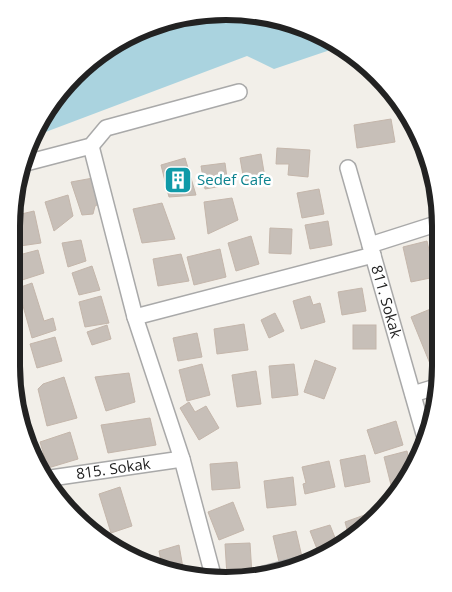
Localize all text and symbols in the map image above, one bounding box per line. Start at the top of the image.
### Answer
building icon: Sedef Cafe [163,165,193,195]
place label: Sedef Cafe [197,169,271,189]
street label: 811. Sokak [367,263,407,340]
street label: 815. Sokak [75,453,152,483]

